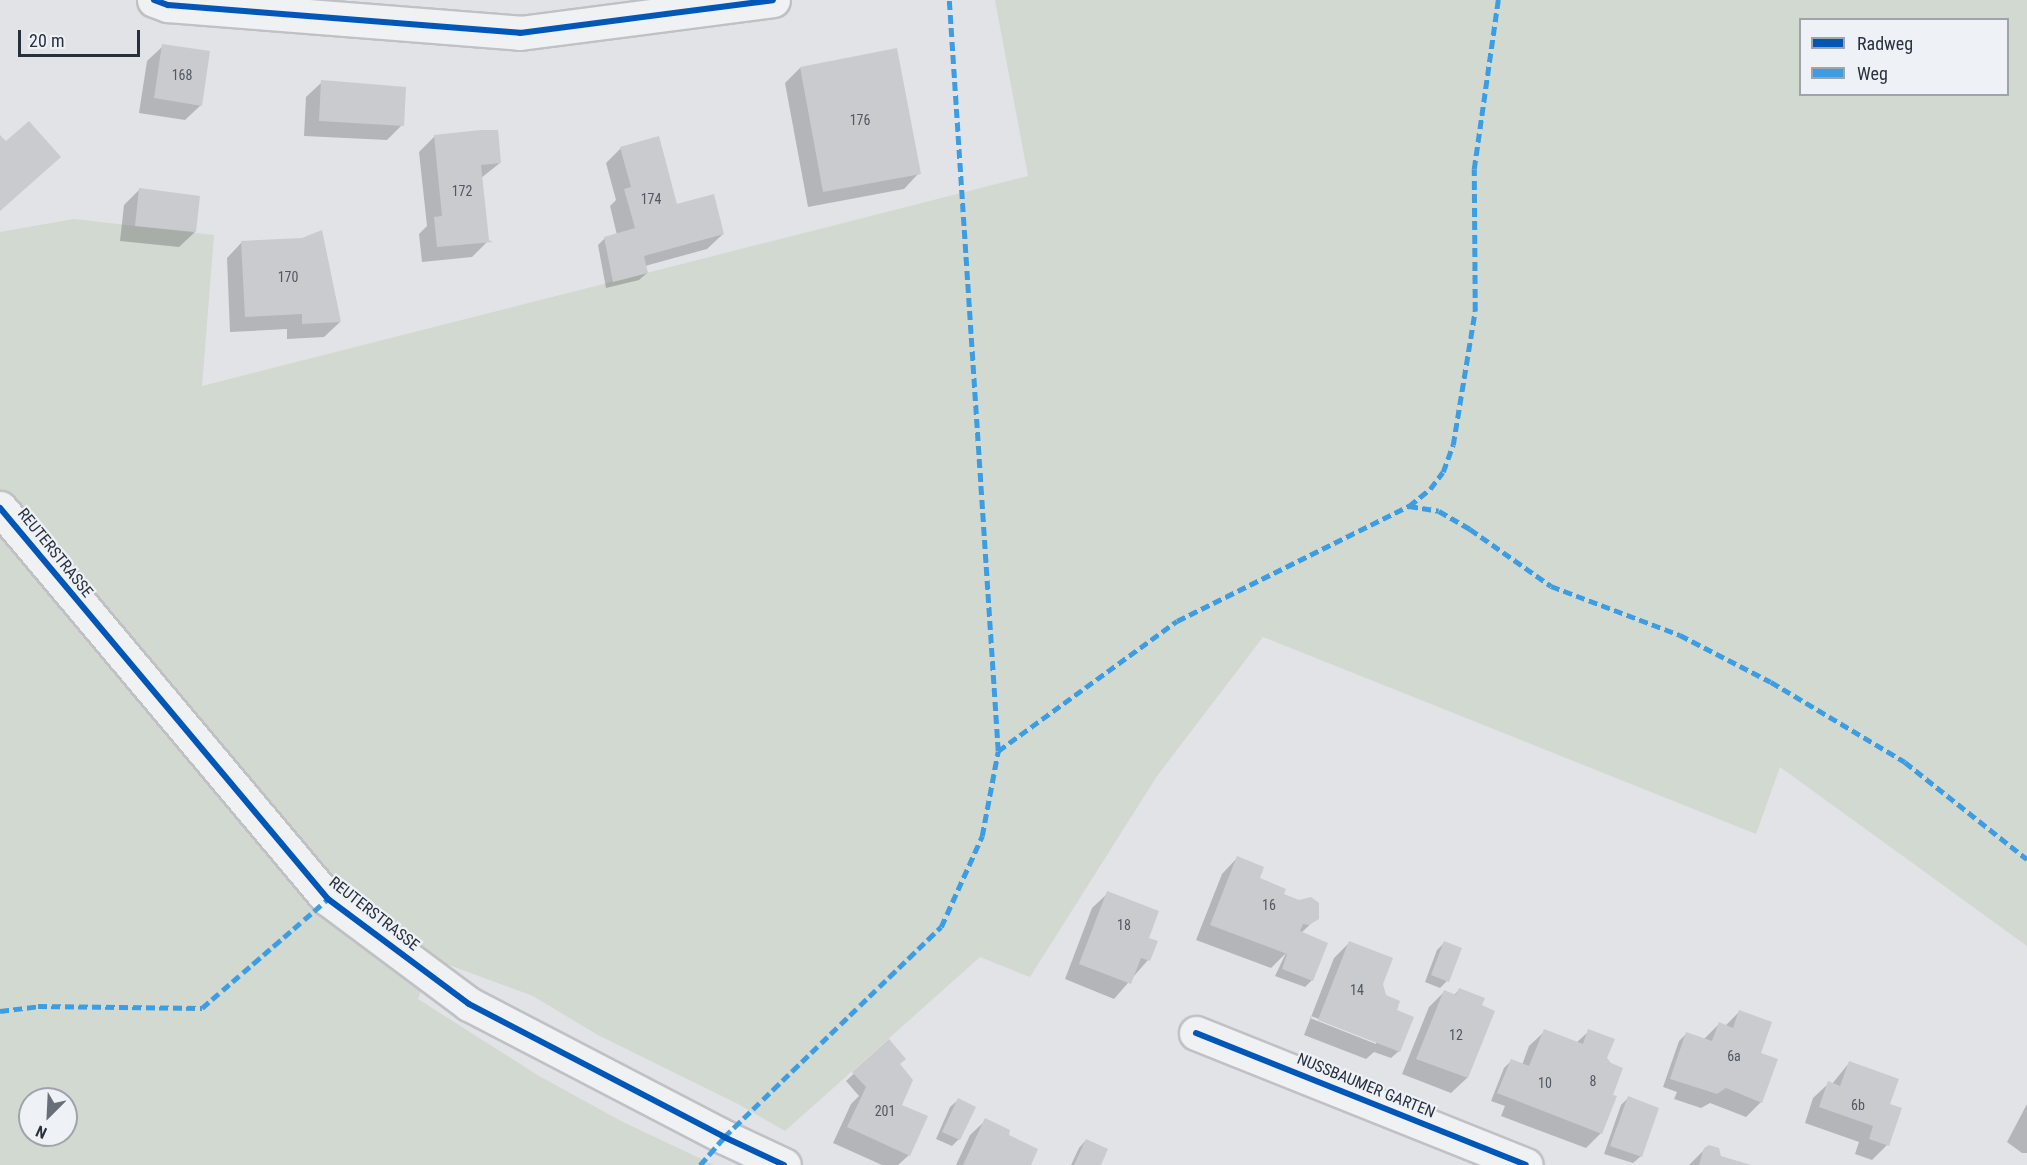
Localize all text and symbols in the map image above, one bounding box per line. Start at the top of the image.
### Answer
scale bar [21,18,142,56]
legend [1799,18,2009,96]
text: 20 m [29,30,64,51]
text: Radweg [1857,33,1913,54]
text: Weg [1857,63,1888,84]
house number: 168 [172,67,192,83]
house number: 176 [850,112,870,128]
house number: 172 [452,183,472,199]
house number: 174 [641,191,661,207]
house number: 170 [278,269,298,285]
street label: REUTERSTRASSE [13,505,97,601]
street label: REUTERSTRASSE [325,873,423,955]
house number: 16 [1262,897,1276,913]
house number: 18 [1117,917,1131,933]
house number: 14 [1350,982,1364,998]
house number: 12 [1449,1027,1463,1043]
house number: 6a [1727,1048,1741,1064]
street label: NUSSBAUMER GARTEN [1294,1050,1438,1122]
house number: 8 [1590,1073,1596,1089]
house number: 10 [1538,1075,1552,1091]
north arrow [18,1087,78,1147]
house number: 6b [1851,1097,1865,1113]
house number: 201 [875,1103,895,1119]
text: N [33,1121,50,1143]

